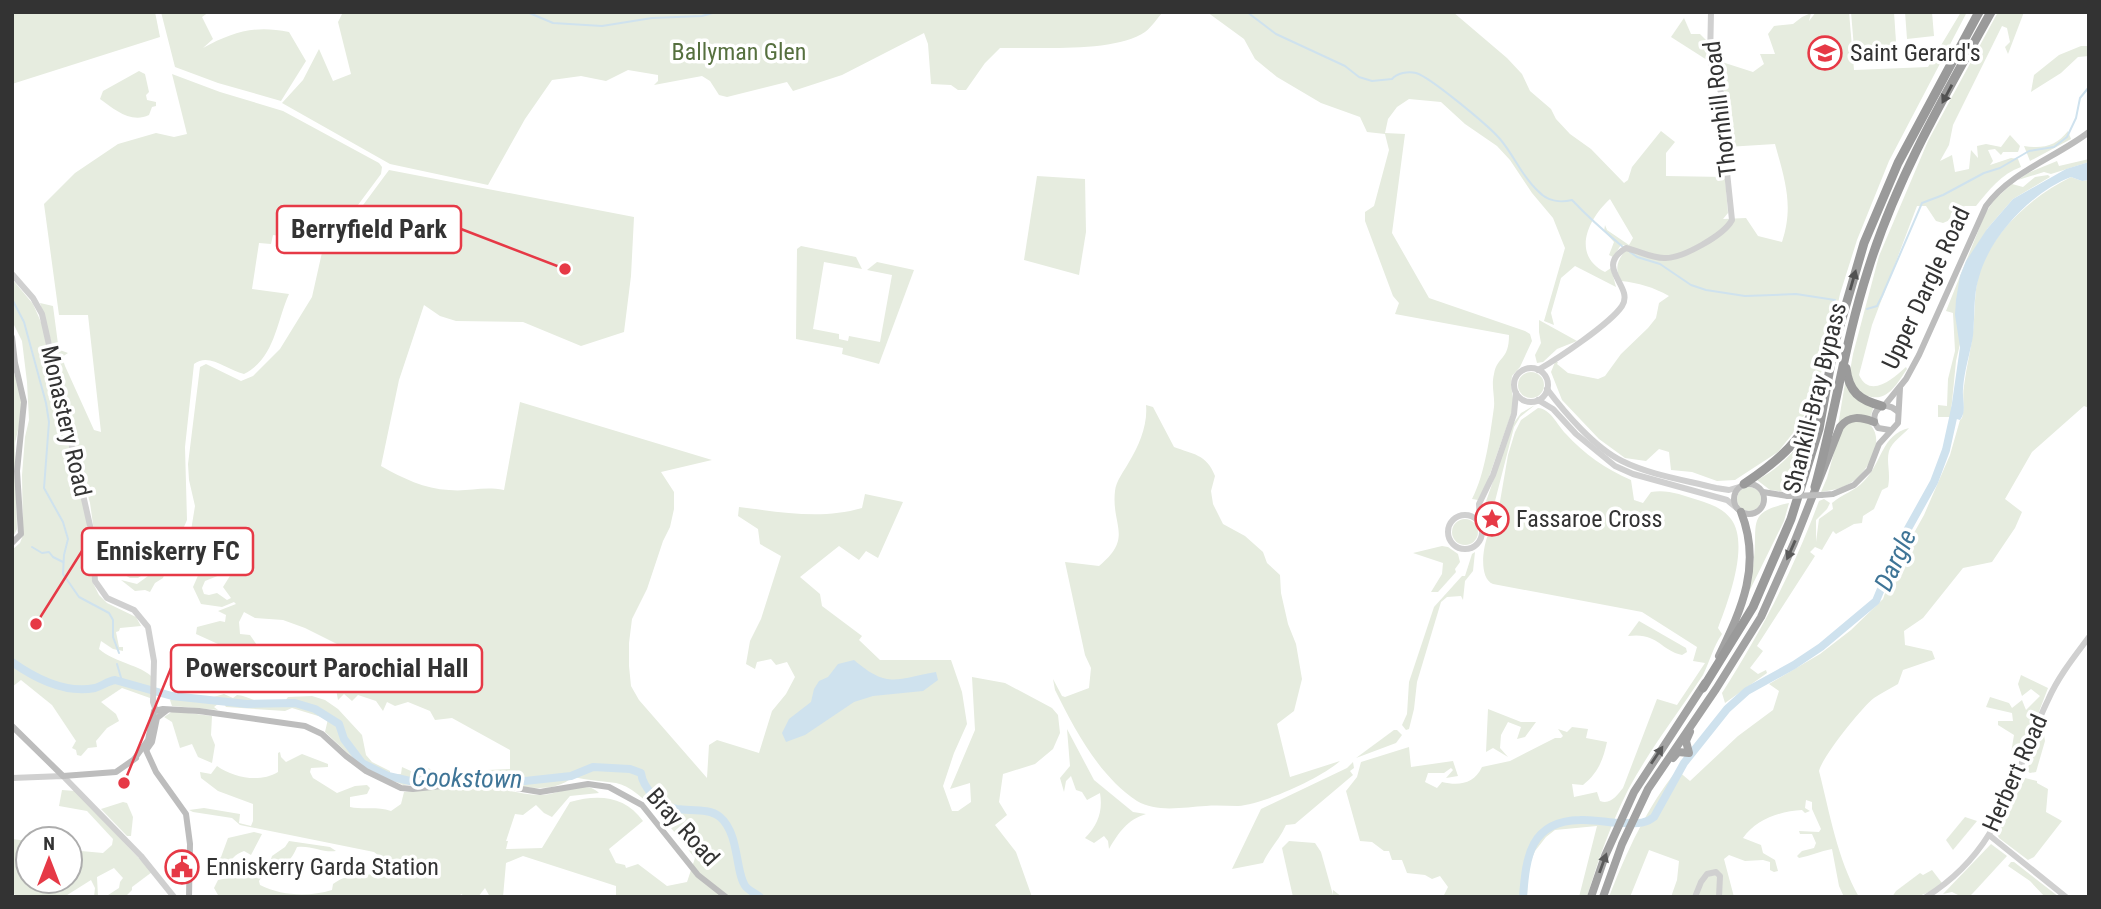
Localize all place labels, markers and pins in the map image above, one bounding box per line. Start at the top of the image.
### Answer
school or university icon: Saint Gerard's [1806,34,1844,72]
place label: Saint Gerard's [1850,39,1981,67]
callout: Berryfield Park [277,206,461,253]
place icon: Fassaroe Cross [1473,500,1511,538]
place label: Fassaroe Cross [1516,505,1663,533]
callout: Enniskerry FC [82,528,253,575]
callout: Powerscourt Parochial Hall [171,645,482,692]
public building icon: Enniskerry Garda Station [163,848,201,886]
place label: Enniskerry Garda Station [206,853,439,881]

